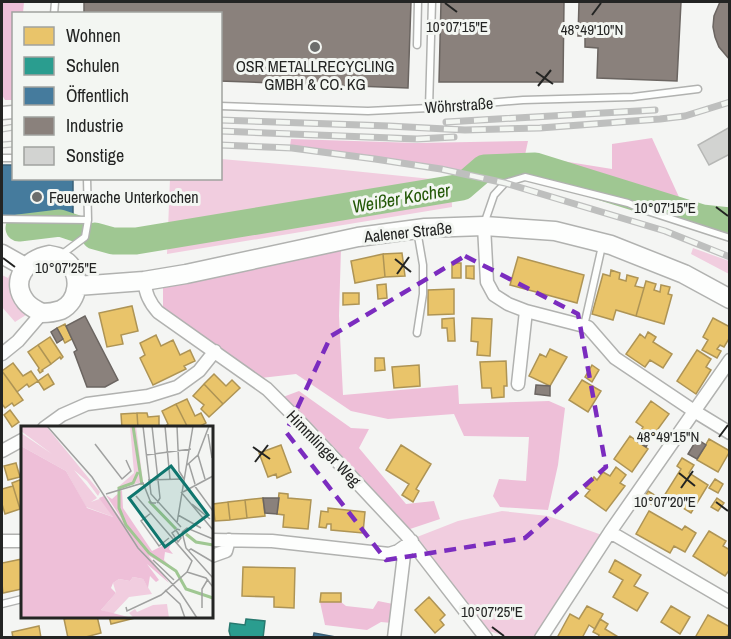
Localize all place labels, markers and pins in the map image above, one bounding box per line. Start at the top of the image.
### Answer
marker: OSR METALLRECYCLING GMBH & CO. KG [308,40,322,54]
place label: OSR METALLRECYCLING GMBH & CO. KG [236,55,394,95]
place label: Feuerwache Unterkochen [49,186,199,208]
marker: Feuerwache Unterkochen [30,190,44,204]

